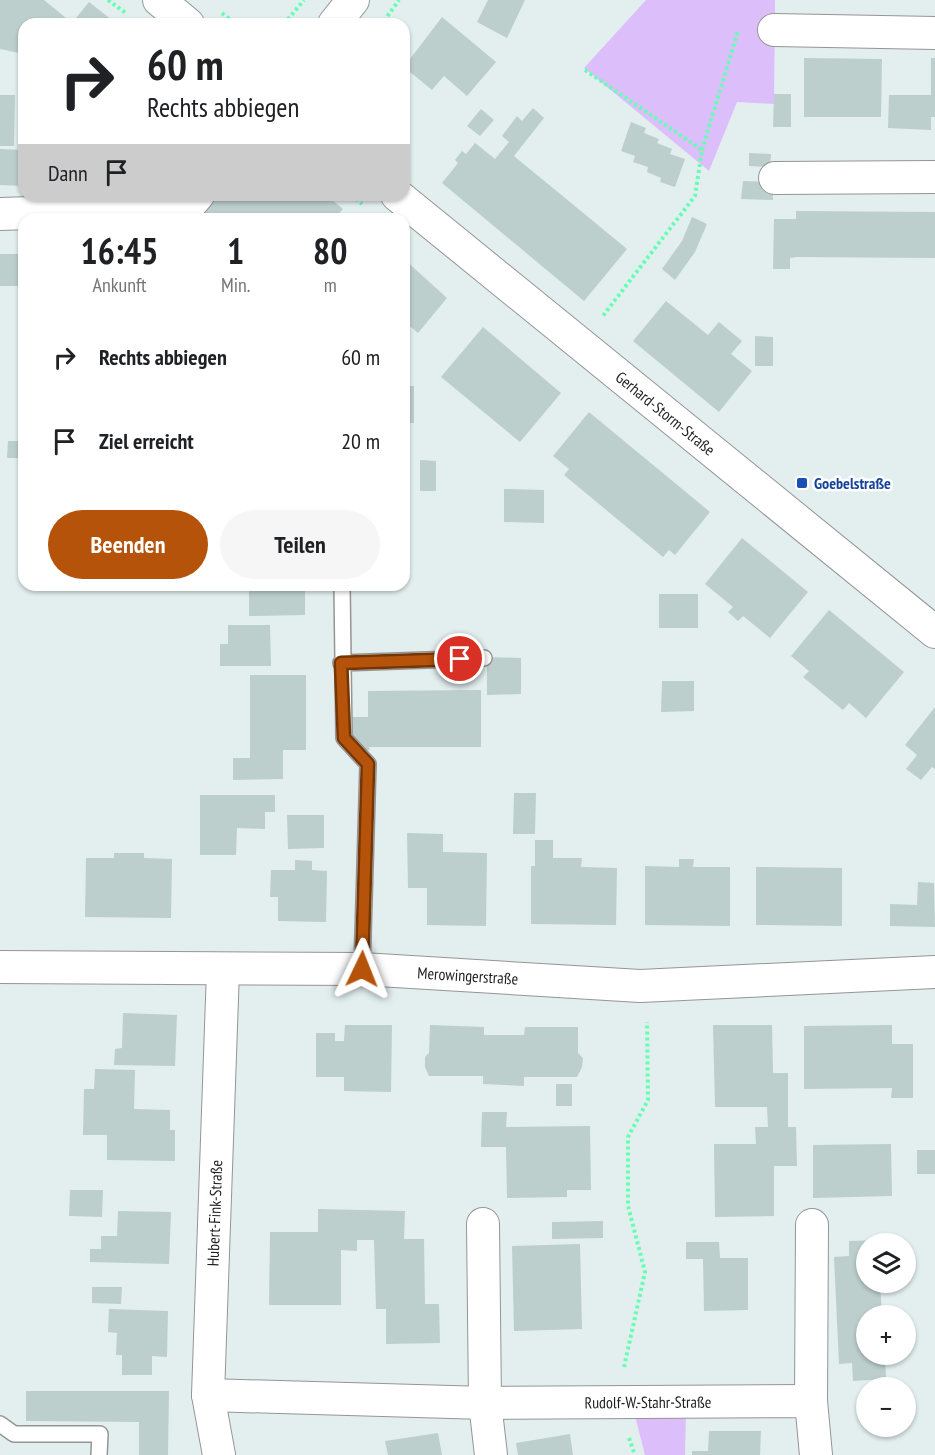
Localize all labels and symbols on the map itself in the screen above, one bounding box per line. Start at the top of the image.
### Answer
street label: Gerhard-Storm-Straße [612,367,719,459]
place label: Goebelstraße [814,473,891,493]
marker: Goebelstraße [795,476,809,490]
pin [434,633,485,684]
position arrow [330,937,394,1001]
street label: Merowingerstraße [417,962,519,989]
street label: Hubert-Fink-Straße [203,1160,226,1267]
street label: Rudolf-W.-Stahr-Straße [584,1392,711,1412]

